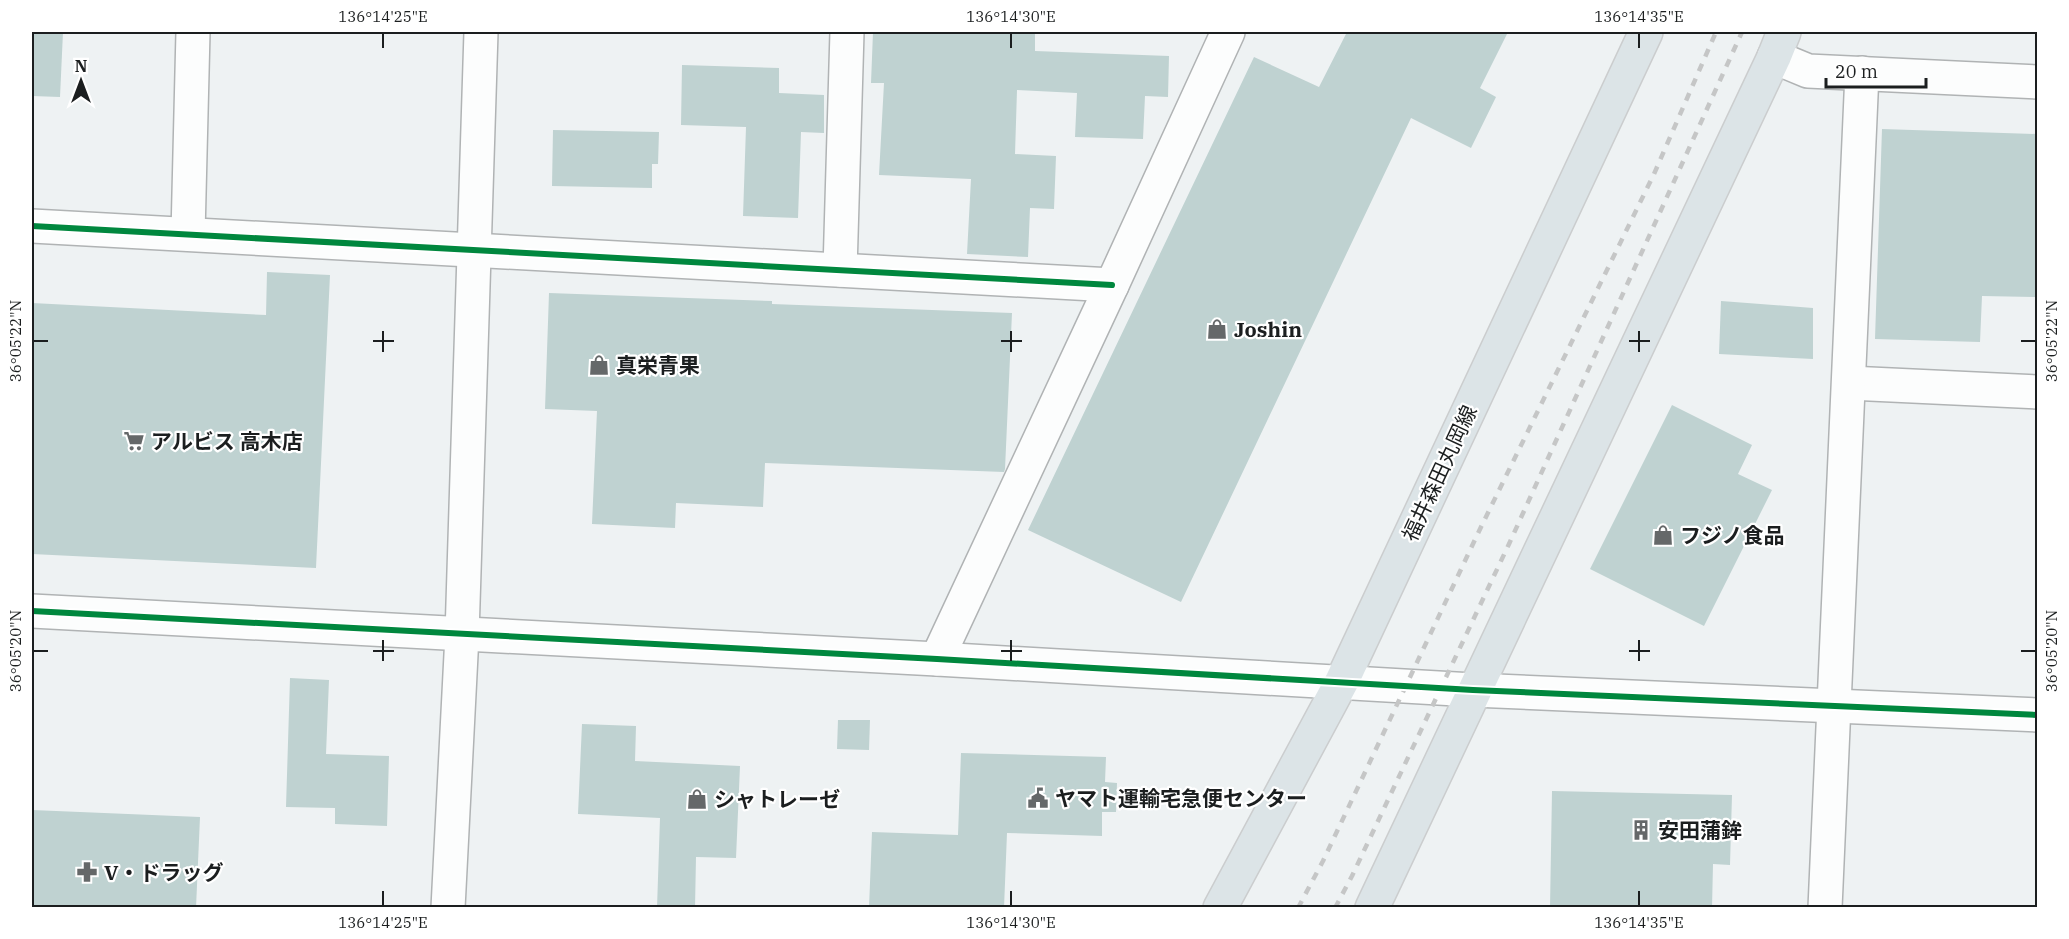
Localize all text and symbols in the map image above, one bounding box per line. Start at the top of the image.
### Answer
text: 136°14'25"E [338,7,428,26]
text: 136°14'30"E [966,7,1056,26]
text: 136°14'35"E [1594,7,1684,26]
north arrow [51,51,111,111]
scale bar [1826,51,1926,89]
text: N [75,56,87,76]
text: 20 m [1835,60,1878,83]
text: 36°05'22"N [6,300,25,382]
text: 36°05'22"N [2042,300,2061,382]
place label: Joshin [1234,315,1302,343]
shop icon: Joshin [1205,317,1229,341]
place label: 真栄青果 [616,351,700,379]
shop icon: 真栄青果 [587,353,611,377]
street label: 福井森田丸岡線 [1395,400,1483,546]
place label: アルビス 高木店 [151,427,303,455]
supermarket icon: アルビス 高木店 [122,429,146,453]
place label: フジノ食品 [1680,521,1785,549]
shop icon: フジノ食品 [1651,523,1675,547]
text: 36°05'20"N [6,610,25,692]
text: 36°05'20"N [2042,610,2061,692]
place label: ヤマト運輸宅急便センター [1055,784,1307,812]
place label: シャトレーゼ [714,785,840,813]
public building icon: ヤマト運輸宅急便センター [1026,786,1050,810]
shop icon: シャトレーゼ [685,787,709,811]
place label: 安田蒲鉾 [1658,816,1742,844]
building icon: 安田蒲鉾 [1629,818,1653,842]
place label: V・ドラッグ [104,858,224,886]
pharmacy icon: V・ドラッグ [75,860,99,884]
text: 136°14'25"E [338,913,428,932]
text: 136°14'30"E [966,913,1056,932]
text: 136°14'35"E [1594,913,1684,932]

